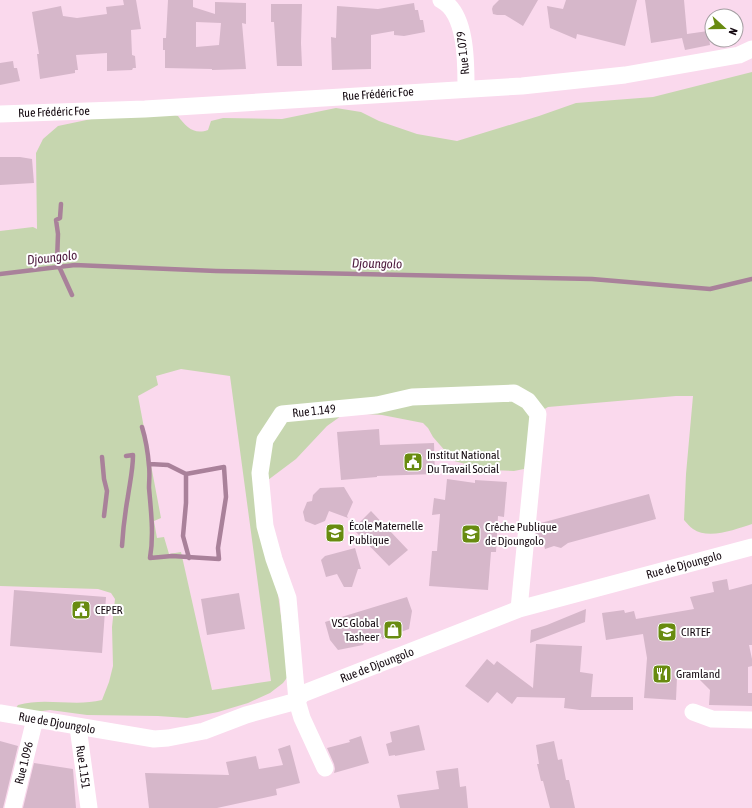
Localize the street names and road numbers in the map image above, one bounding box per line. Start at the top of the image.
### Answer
street label: Rue 1.079 [454,30,472,75]
street label: Rue Frédéric Foe [342,85,414,103]
street label: Rue Frédéric Foe [18,104,90,120]
street label: Rue 1.149 [292,402,337,420]
street label: Rue de Djoungolo [645,548,724,582]
street label: Rue de Djoungolo [338,644,416,685]
street label: Rue de Djoungolo [18,709,97,737]
street label: Rue 1.096 [12,740,36,786]
street label: Rue 1.151 [73,744,93,790]

